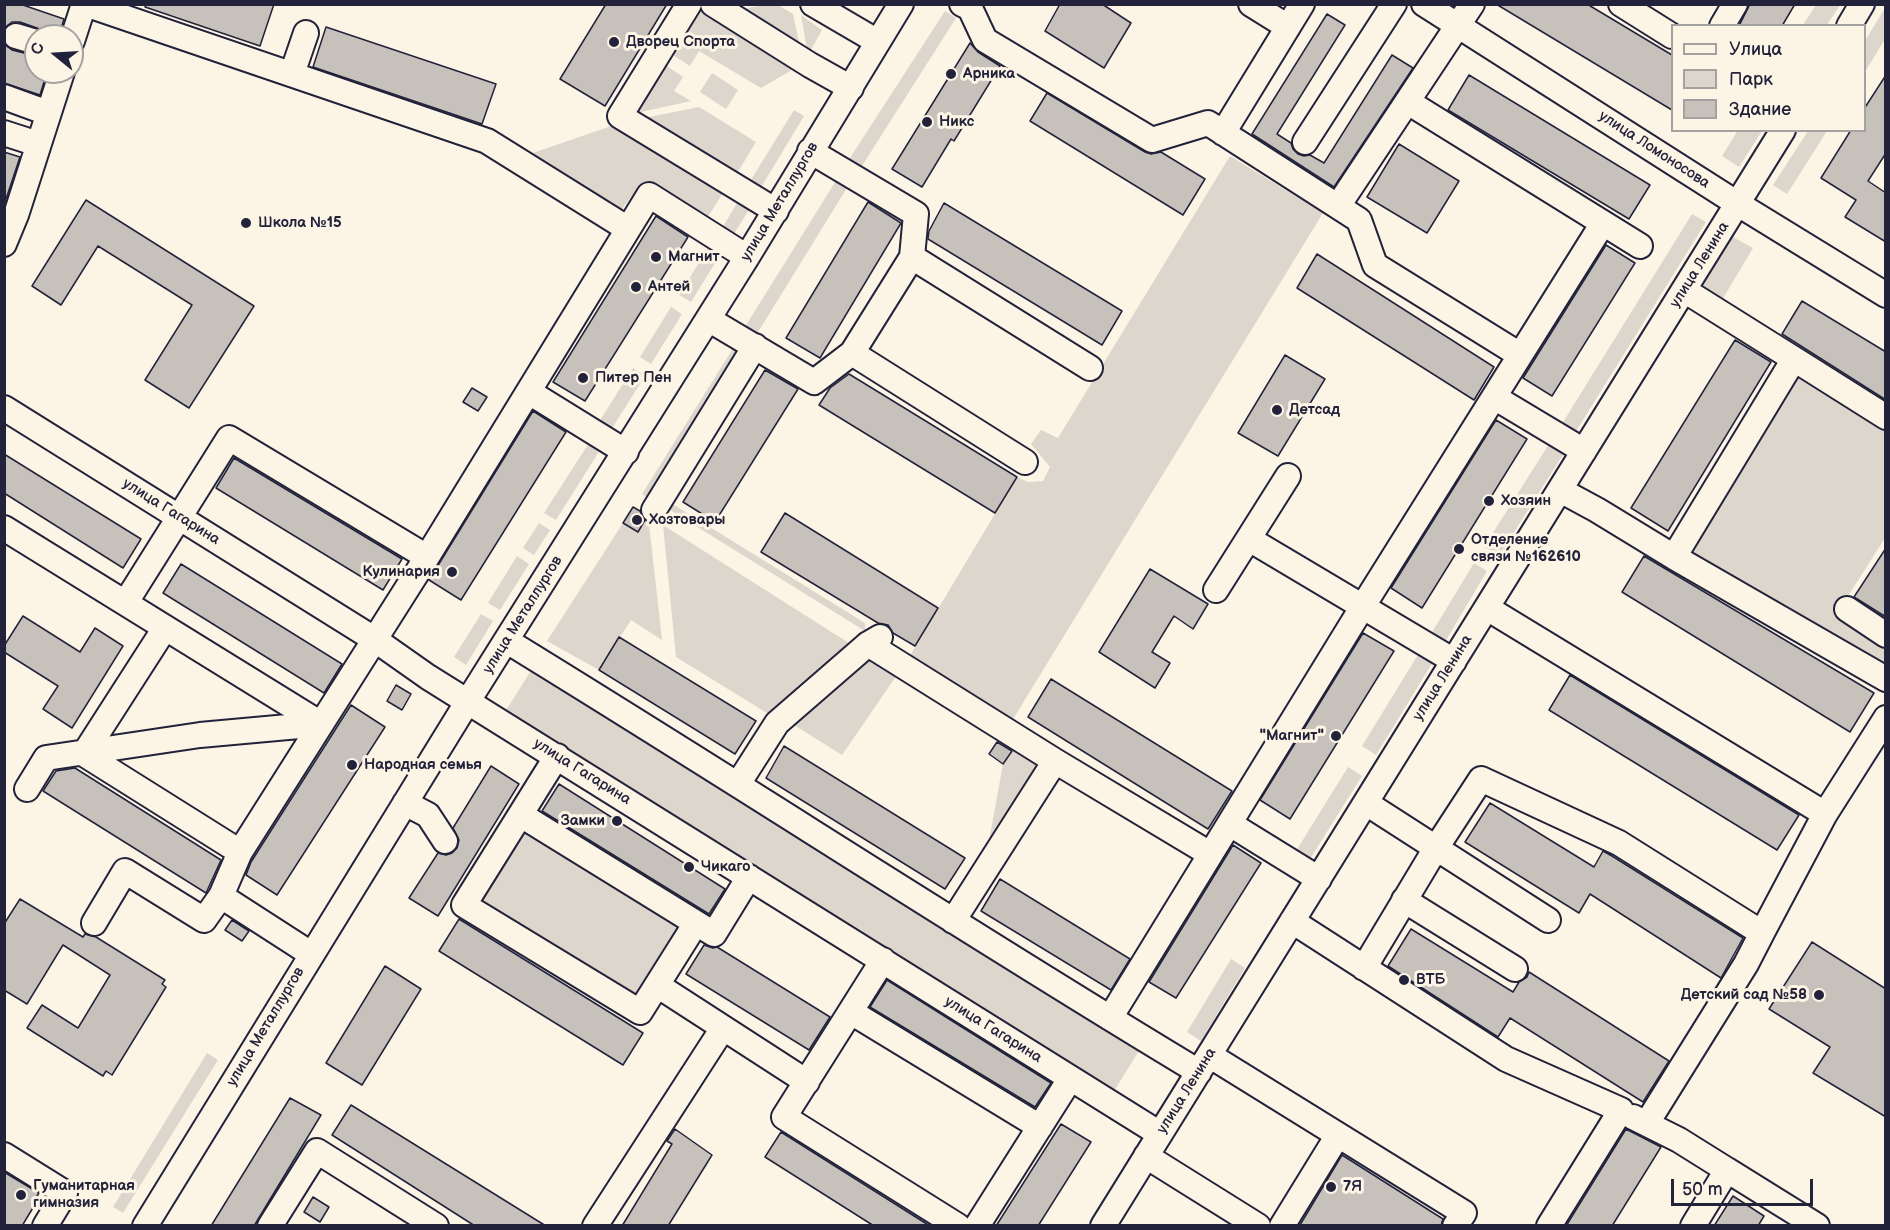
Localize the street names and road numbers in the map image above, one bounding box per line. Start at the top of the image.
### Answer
street label: улица Ломоносова [1595,107,1713,193]
street label: улица Металлургов [737,139,823,265]
street label: улица Ленина [1666,219,1734,311]
street label: улица Гагарина [119,475,223,549]
street label: улица Металлургов [479,553,567,677]
street label: улица Ленина [1409,632,1477,724]
street label: улица Гагарина [530,735,634,809]
street label: улица Металлургов [223,964,309,1090]
street label: улица Гагарина [941,993,1045,1067]
street label: улица Ленина [1153,1045,1221,1137]

